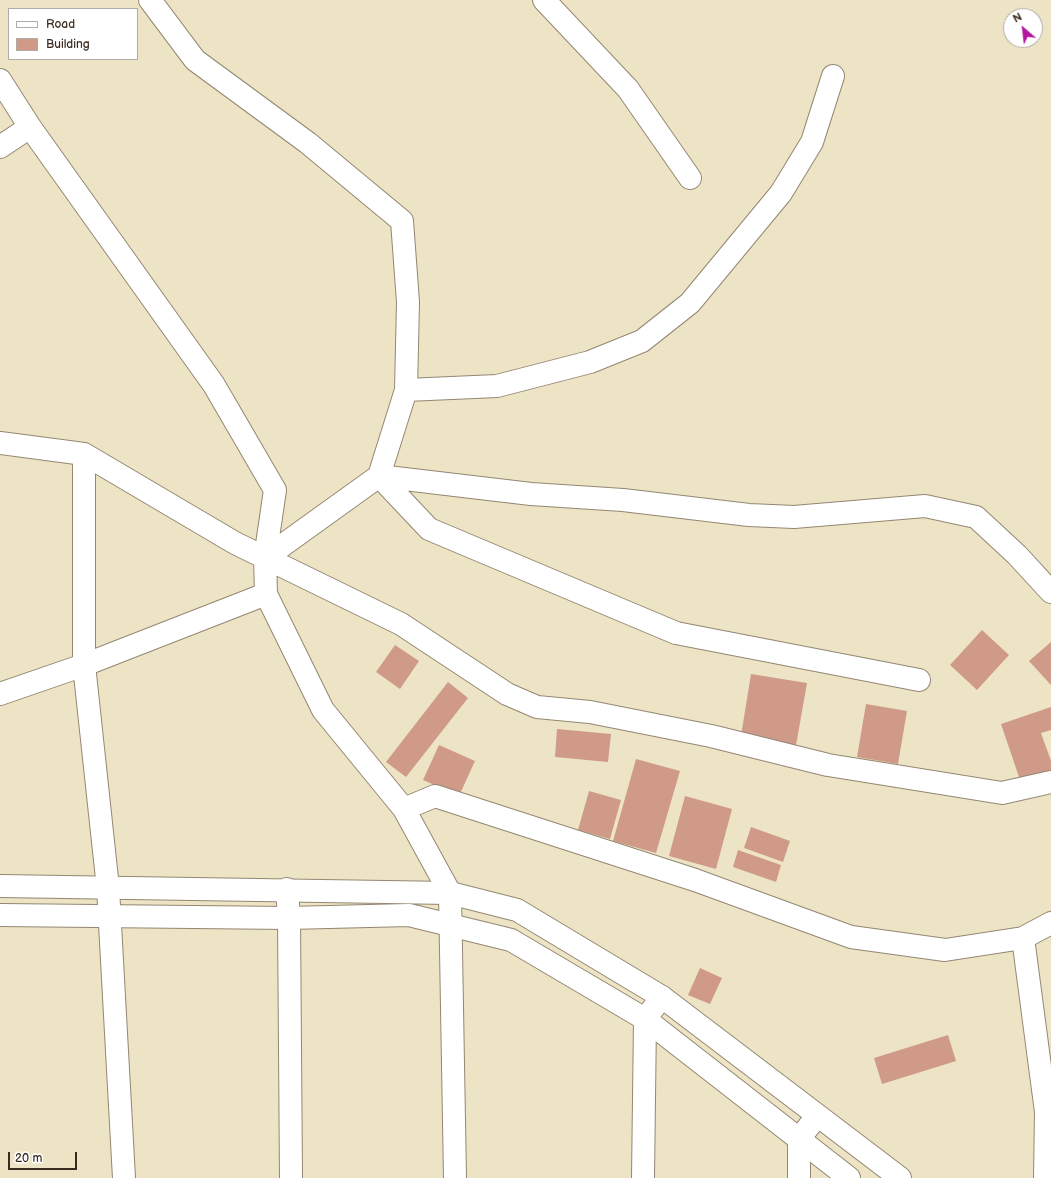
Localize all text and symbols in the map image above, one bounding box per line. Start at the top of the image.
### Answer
legend [8,8,138,60]
north arrow [1003,8,1043,48]
text: N [1011,10,1024,26]
text: Road [46,17,75,32]
text: Building [46,37,90,52]
scale bar [10,1144,79,1170]
text: 20 m [15,1151,42,1166]

